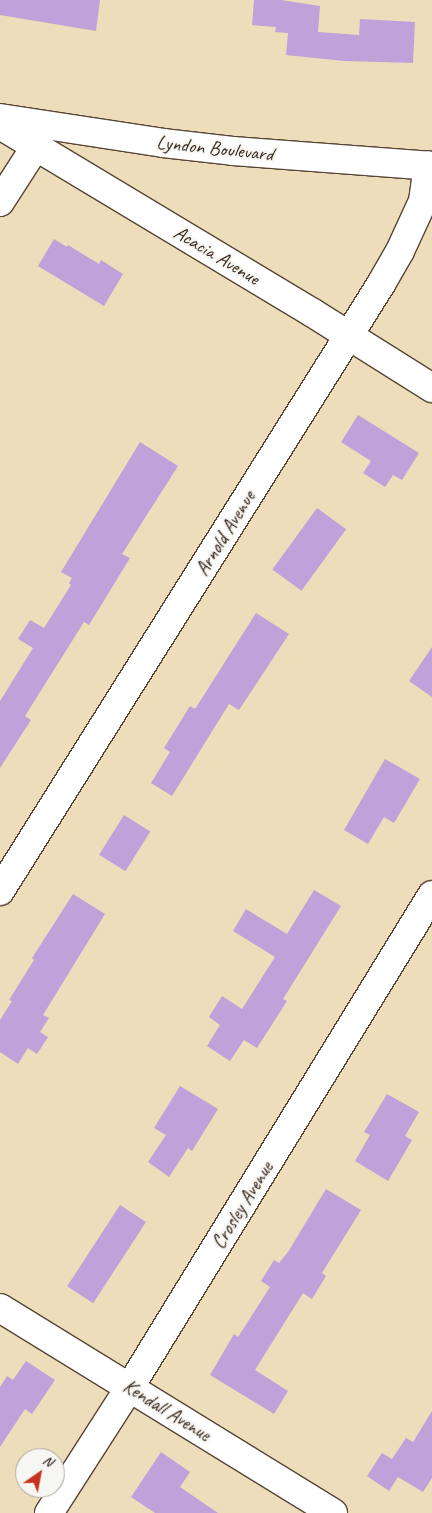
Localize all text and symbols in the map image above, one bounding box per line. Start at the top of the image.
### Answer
street label: Lyndon Boulevard [155,130,275,166]
street label: Acacia Avenue [170,220,264,290]
street label: Arnold Avenue [190,486,260,580]
street label: Crosley Avenue [206,1157,278,1253]
street label: Kendall Avenue [119,1374,215,1446]
north arrow [15,1448,65,1498]
text: N [40,1451,56,1470]

